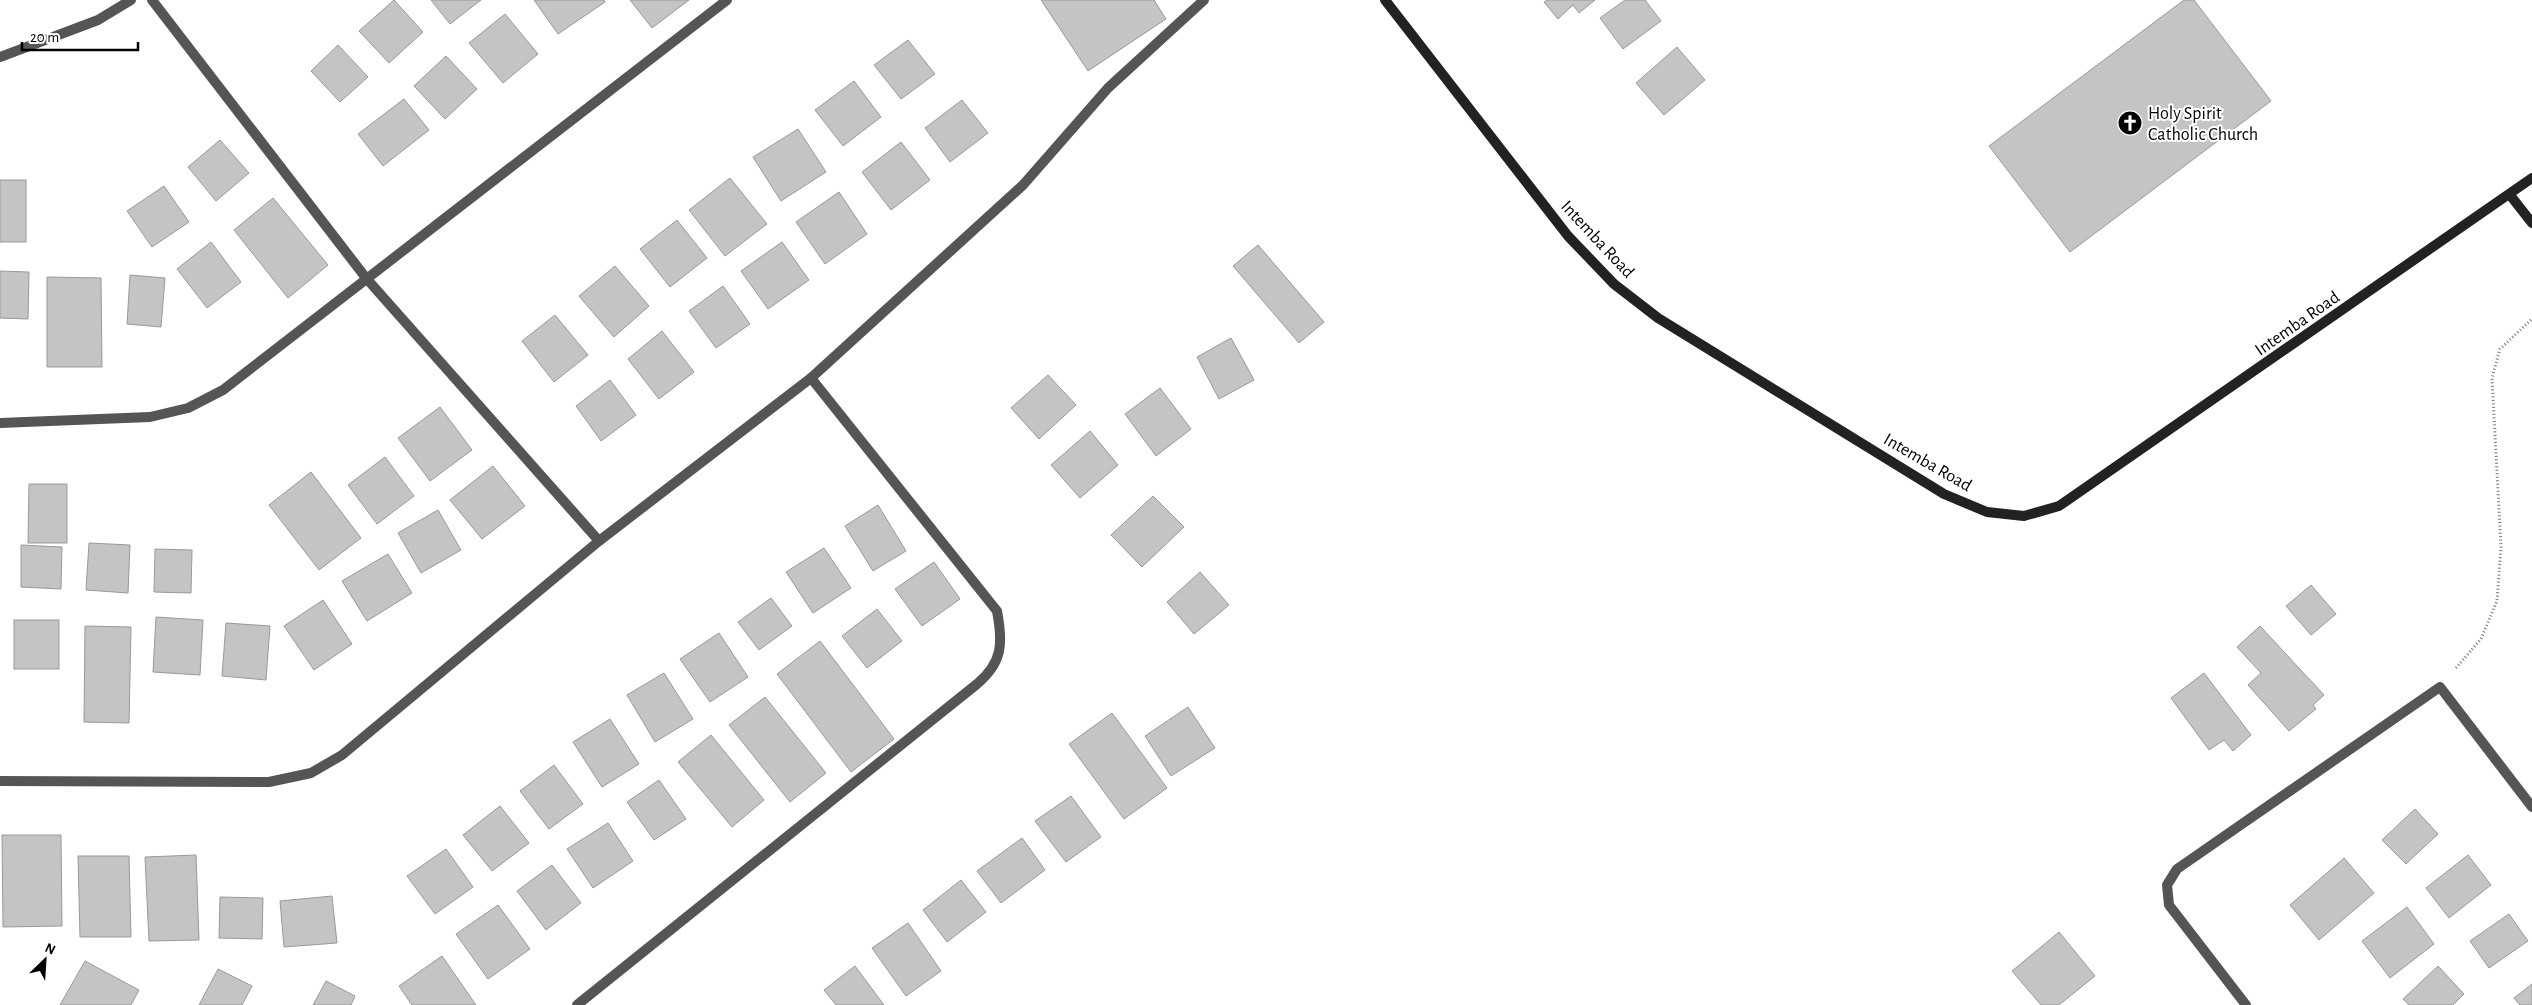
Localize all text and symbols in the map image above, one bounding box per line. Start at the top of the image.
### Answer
scale bar [22,20,139,52]
text: 20 m [30,30,59,45]
place label: Holy Spirit Catholic Church [2148,105,2258,144]
church icon: Holy Spirit Catholic Church [2117,110,2143,136]
street label: Intemba Road [1557,198,1637,282]
street label: Intemba Road [2252,288,2343,359]
street label: Intemba Road [1880,430,1975,495]
north arrow [20,935,70,985]
text: N [43,941,57,958]

